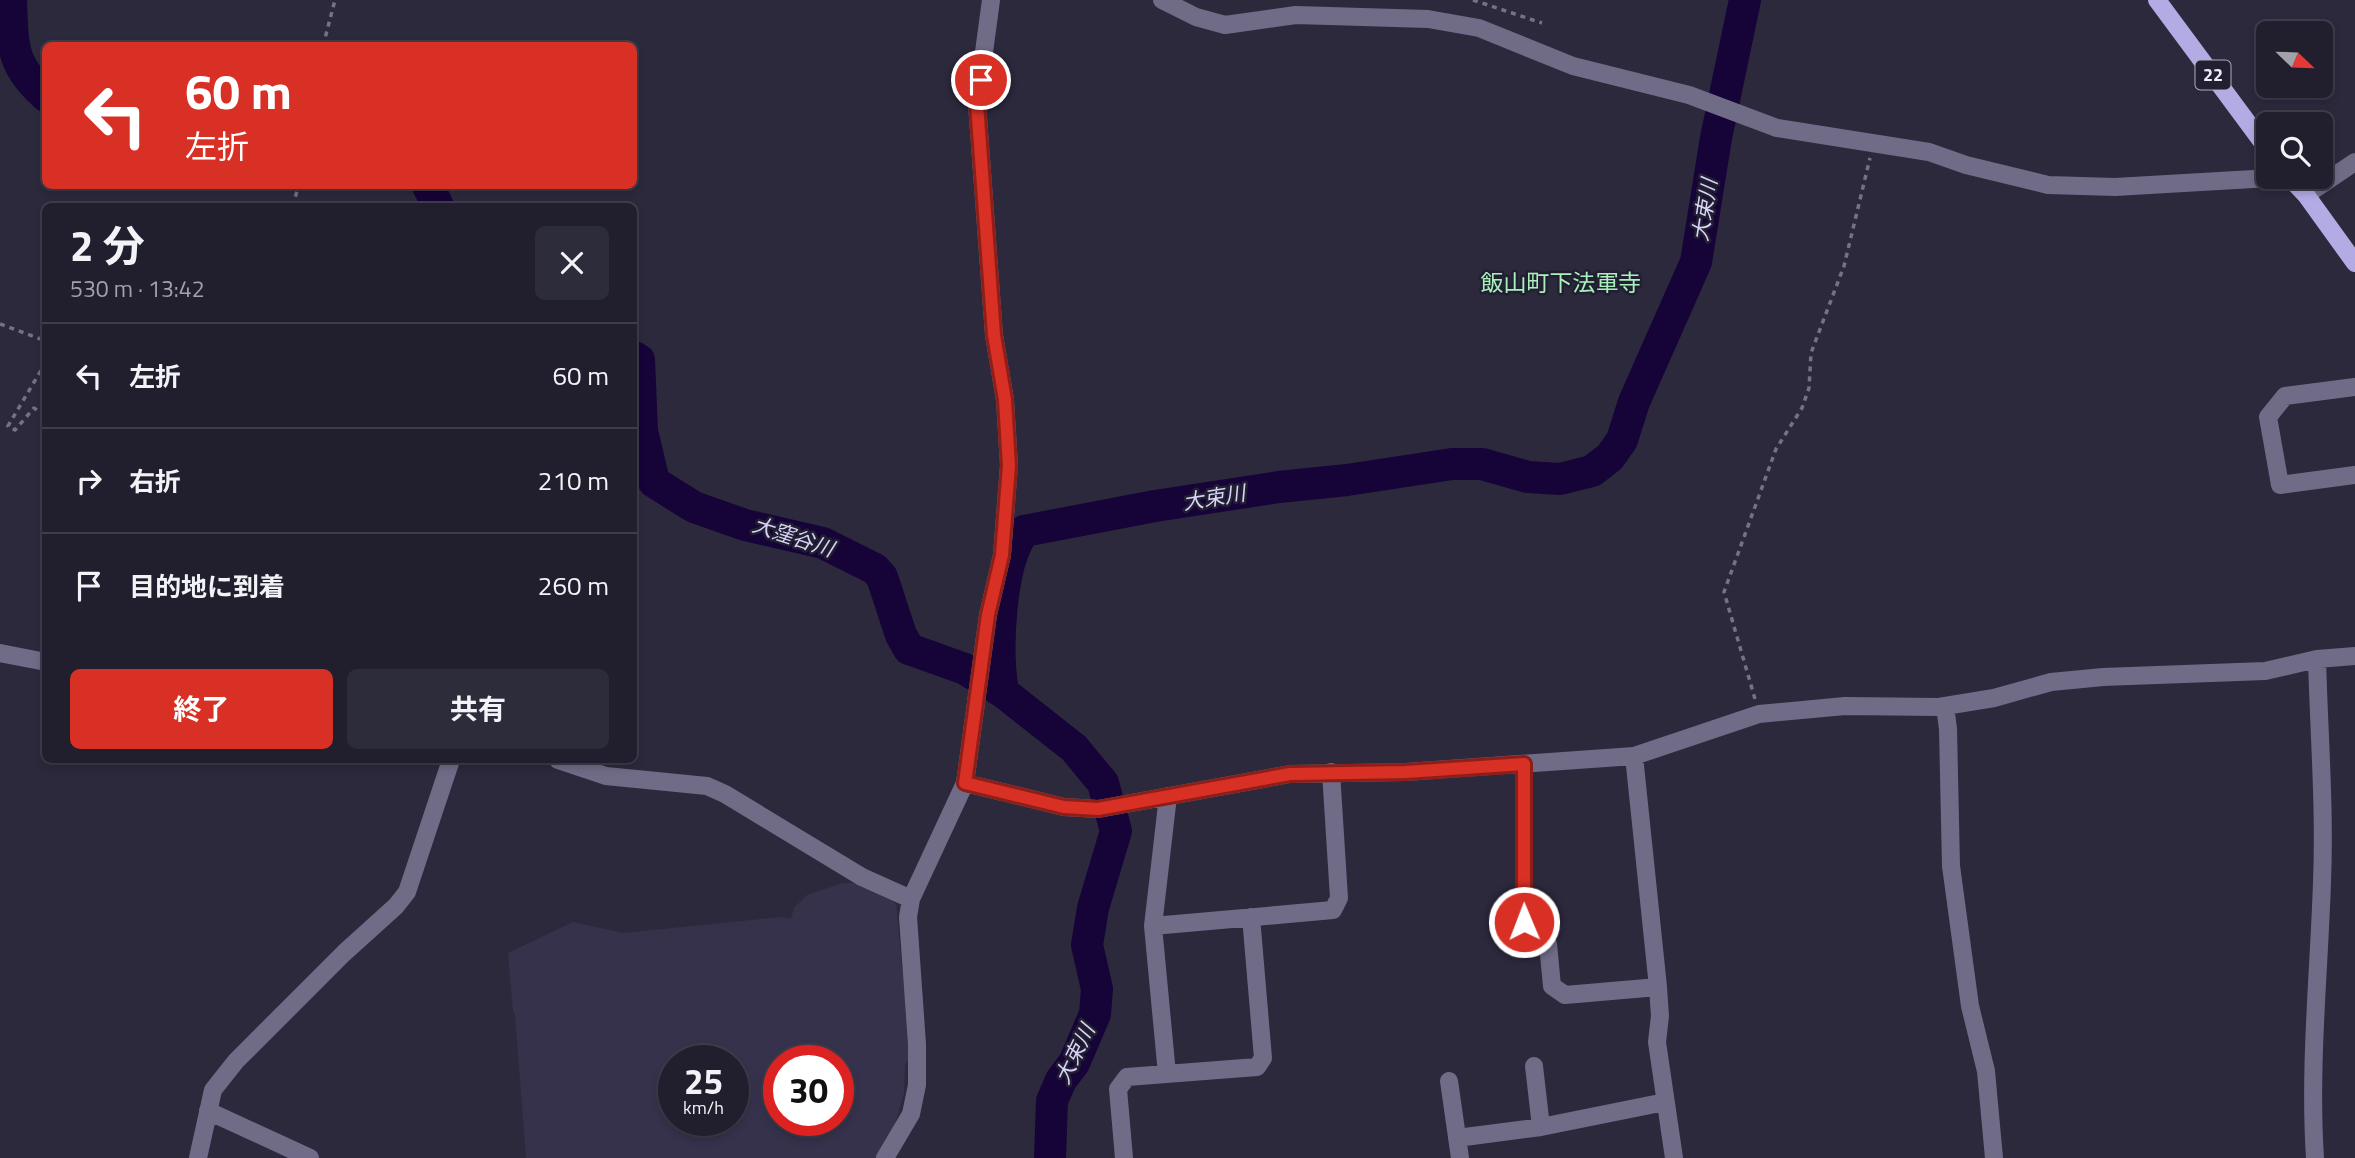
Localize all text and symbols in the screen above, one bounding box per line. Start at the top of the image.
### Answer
north arrow [2256,21,2333,98]
map controls [2256,21,2333,189]
pin [951,50,1011,110]
text: 60 m [185,53,292,128]
road number: 22 [2196,60,2230,90]
icon: arrive [962,61,1000,99]
icon: left [70,70,161,161]
button: search [2256,112,2333,189]
text: 左折 [185,122,249,170]
water label: 大束川 [1683,174,1725,243]
text: 2 分 [70,213,145,277]
button: close [535,226,609,300]
district label: 飯山町下法軍寺 [1481,265,1642,300]
text: 530 m · 13:42 [70,271,205,306]
text: 60 m [552,356,609,395]
icon: left [70,357,108,395]
text: 左折 [129,357,181,396]
text: 210 m [538,461,609,500]
icon: right [70,462,108,500]
text: 右折 [129,462,181,501]
water label: 大束川 [1180,476,1249,518]
water label: 大窪谷川 [748,508,840,565]
text: 260 m [538,566,609,605]
icon: arrive [70,567,108,605]
text: 目的地に到着 [129,567,285,606]
button: 終了 [70,669,333,749]
button: 共有 [347,669,609,749]
position arrow [1487,885,1561,959]
water label: 大束川 [1046,1016,1103,1089]
speed limit sign: 30 [763,1045,854,1136]
text: 25 [684,1054,723,1108]
text: km/h [683,1094,724,1121]

